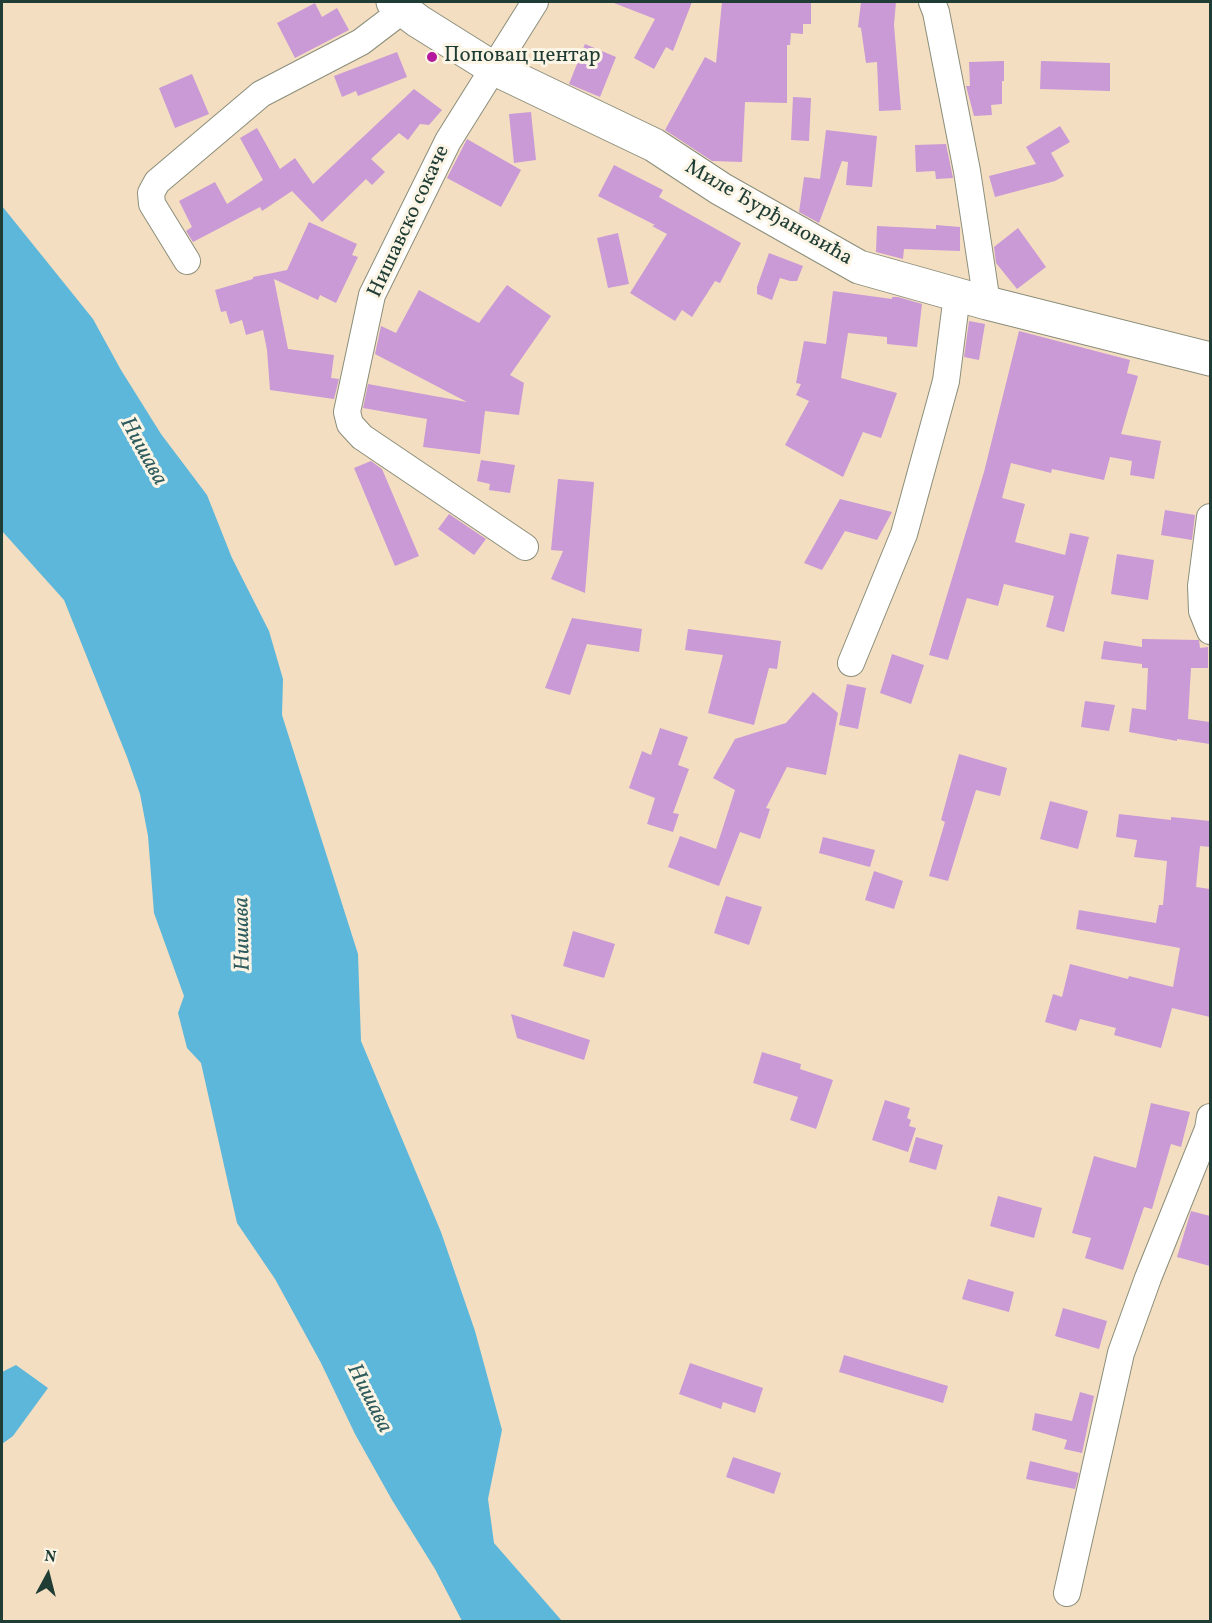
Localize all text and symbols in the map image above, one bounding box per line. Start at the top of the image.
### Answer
place label: Поповац центар [444,44,601,70]
marker: Поповац центар [425,50,439,64]
street label: Нишавско сокаче [364,142,456,302]
street label: Миле Ђурђановића [680,156,856,272]
water label: Нишава [113,413,171,491]
water label: Нишава [230,897,258,971]
water label: Нишава [339,1360,397,1438]
north arrow [18,1545,78,1605]
text: N [43,1546,57,1569]

